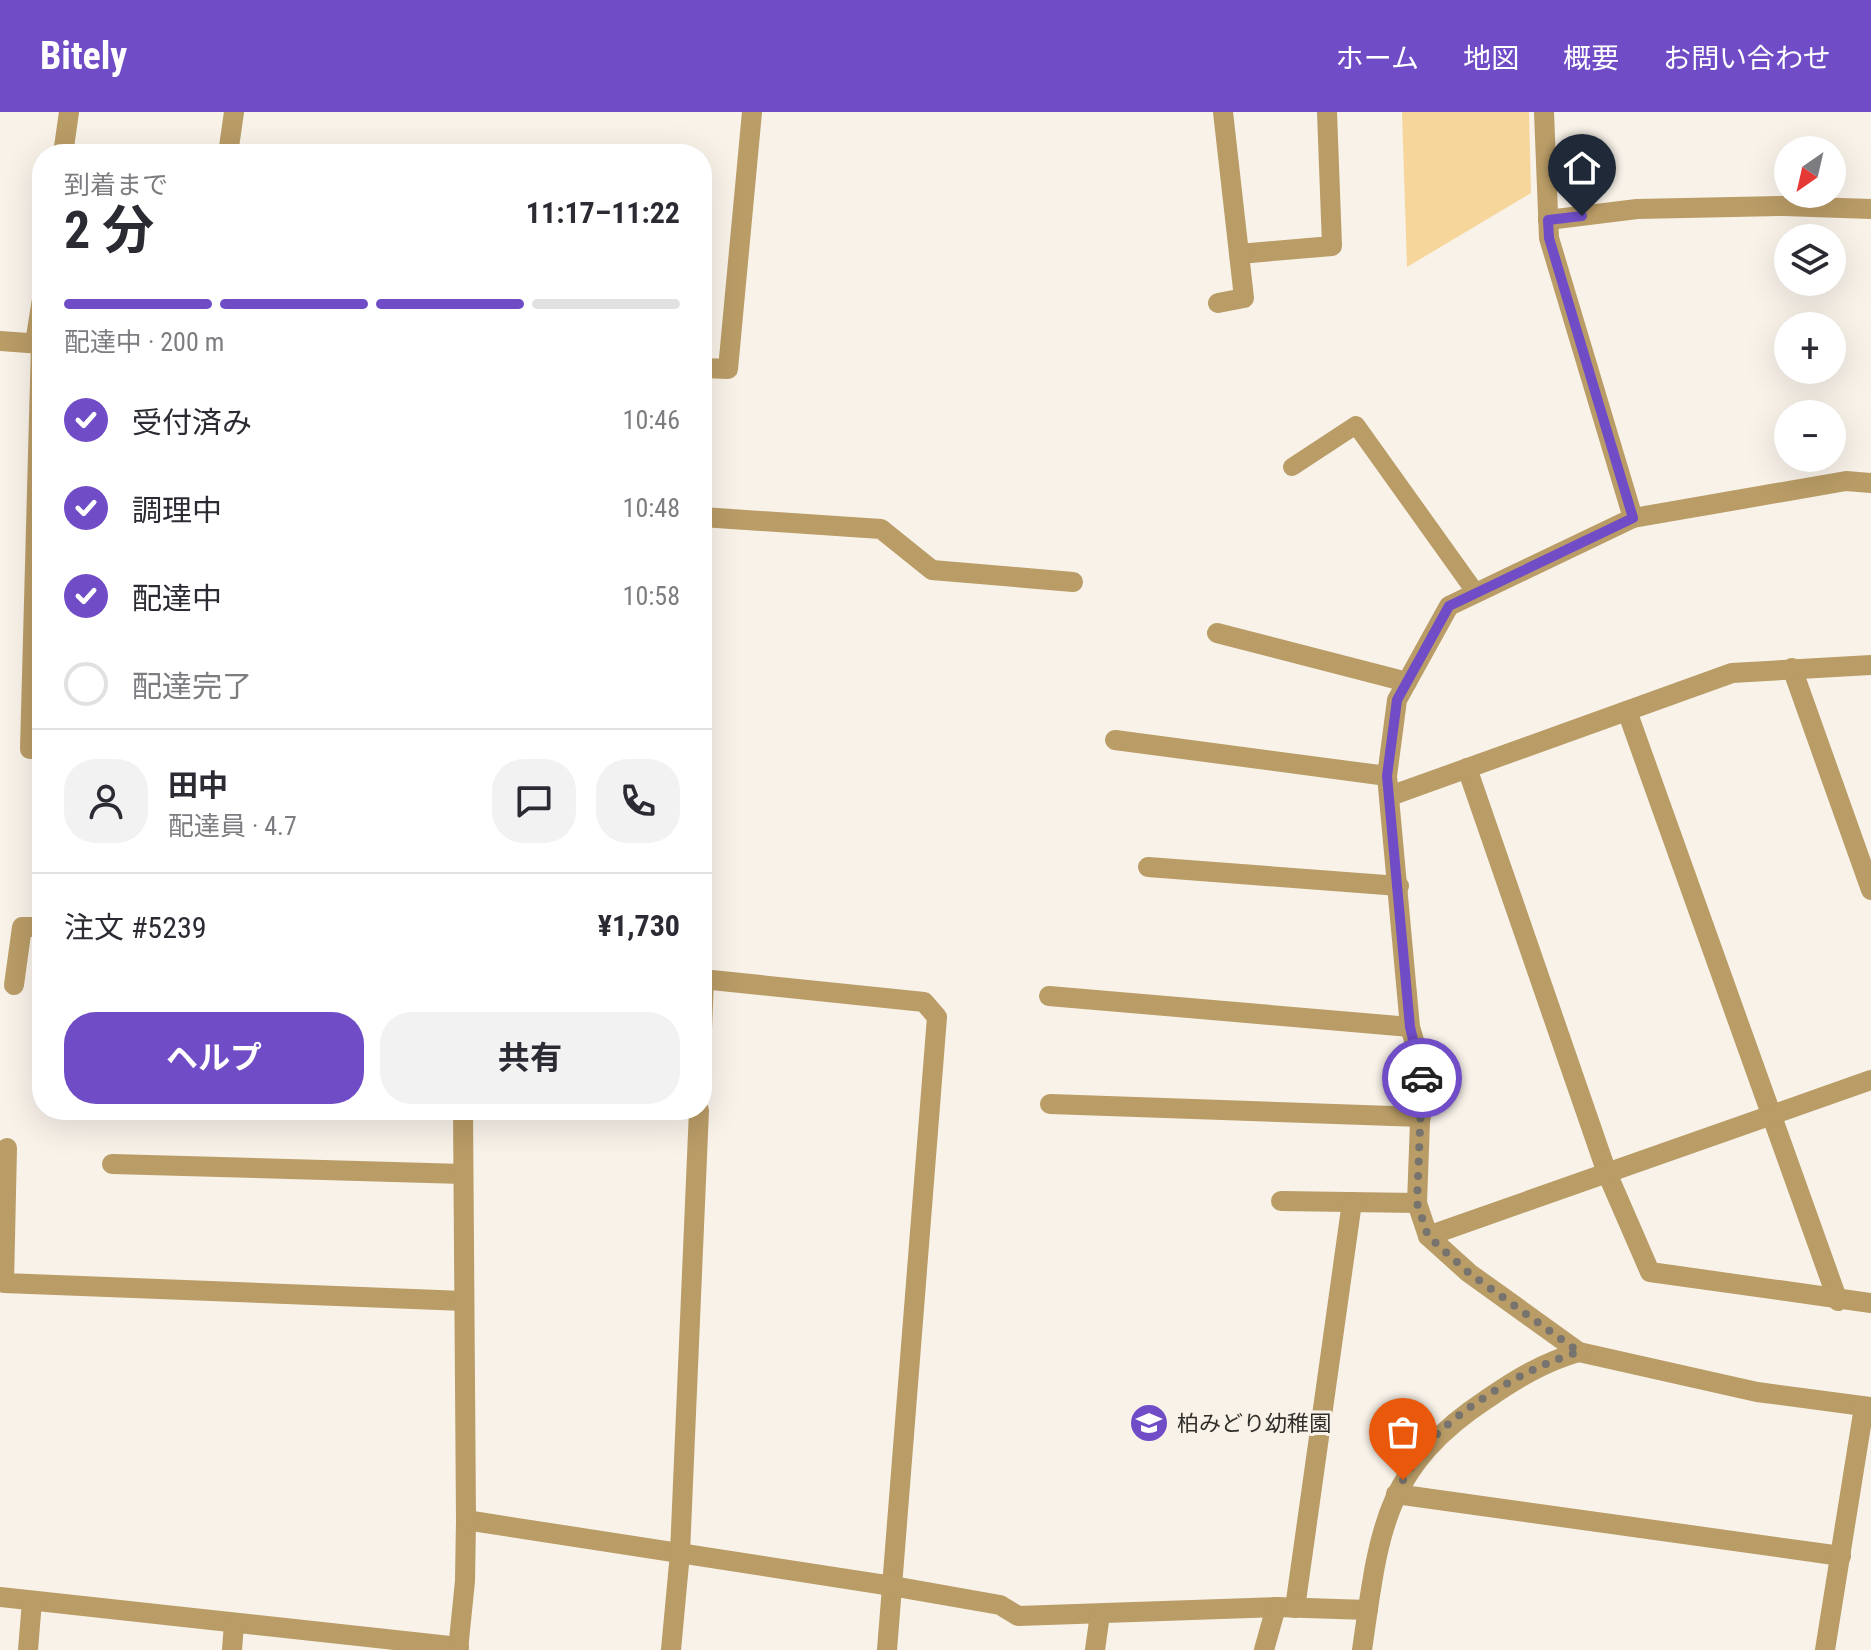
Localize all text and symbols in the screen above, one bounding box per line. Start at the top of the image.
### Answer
text: Bitely [40,34,127,78]
text: ホーム [1336,42,1419,75]
text: 地図 [1463,42,1519,75]
text: 概要 [1563,42,1619,75]
text: お問い合わせ [1663,42,1831,75]
pin [1548,134,1616,216]
north arrow [1774,136,1846,208]
map controls [1774,136,1846,472]
icon: home [1560,146,1604,190]
text: 到着まで [64,170,168,200]
text: 11:17–11:22 [526,195,680,230]
text: 2 分 [64,200,154,261]
button: layers [1774,224,1846,296]
button: + [1774,312,1846,384]
text: 配達中 · 200 m [64,327,224,357]
icon: check [64,398,108,442]
button: − [1774,400,1846,472]
text: 受付済み [132,405,252,440]
text: 10:46 [623,405,680,435]
icon: check [64,486,108,530]
text: 調理中 [132,493,222,528]
text: 10:48 [623,493,680,523]
icon: check [64,574,108,618]
text: 配達中 [132,581,222,616]
text: 10:58 [623,581,680,611]
text: 配達完了 [132,669,252,704]
button: person [64,759,148,843]
button: chat [492,759,576,843]
button: phone [596,759,680,843]
text: 田中 [168,768,228,803]
text: 配達員 · 4.7 [168,811,297,841]
text: ¥1,730 [598,908,680,943]
text: 注文 #5239 [64,910,207,945]
button: ヘルプ [64,1012,364,1104]
button: 共有 [380,1012,680,1104]
courier [1382,1038,1462,1118]
icon: car [1400,1056,1444,1100]
pin [1369,1398,1437,1480]
school or university icon: 柏みどり幼稚園 [1128,1402,1170,1444]
icon: bag [1381,1410,1425,1454]
place label: 柏みどり幼稚園 [1177,1411,1331,1436]

